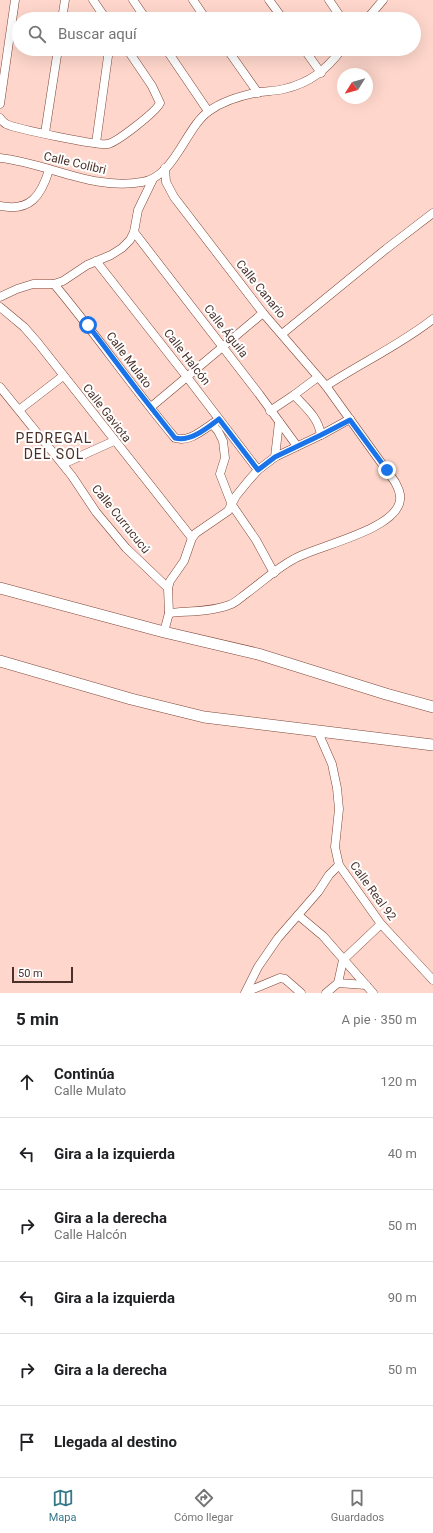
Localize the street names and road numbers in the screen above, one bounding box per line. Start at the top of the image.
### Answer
street label: Calle Colibri [42,149,108,177]
street label: Calle Canario [233,257,289,321]
street label: Calle Águila [201,301,252,360]
street label: Calle Halcón [161,326,213,388]
street label: Calle Mulato [103,329,155,391]
street label: Calle Gaviota [80,381,134,445]
street label: Calle Currucucú [89,482,153,556]
street label: Calle Real 92 [347,859,399,923]

